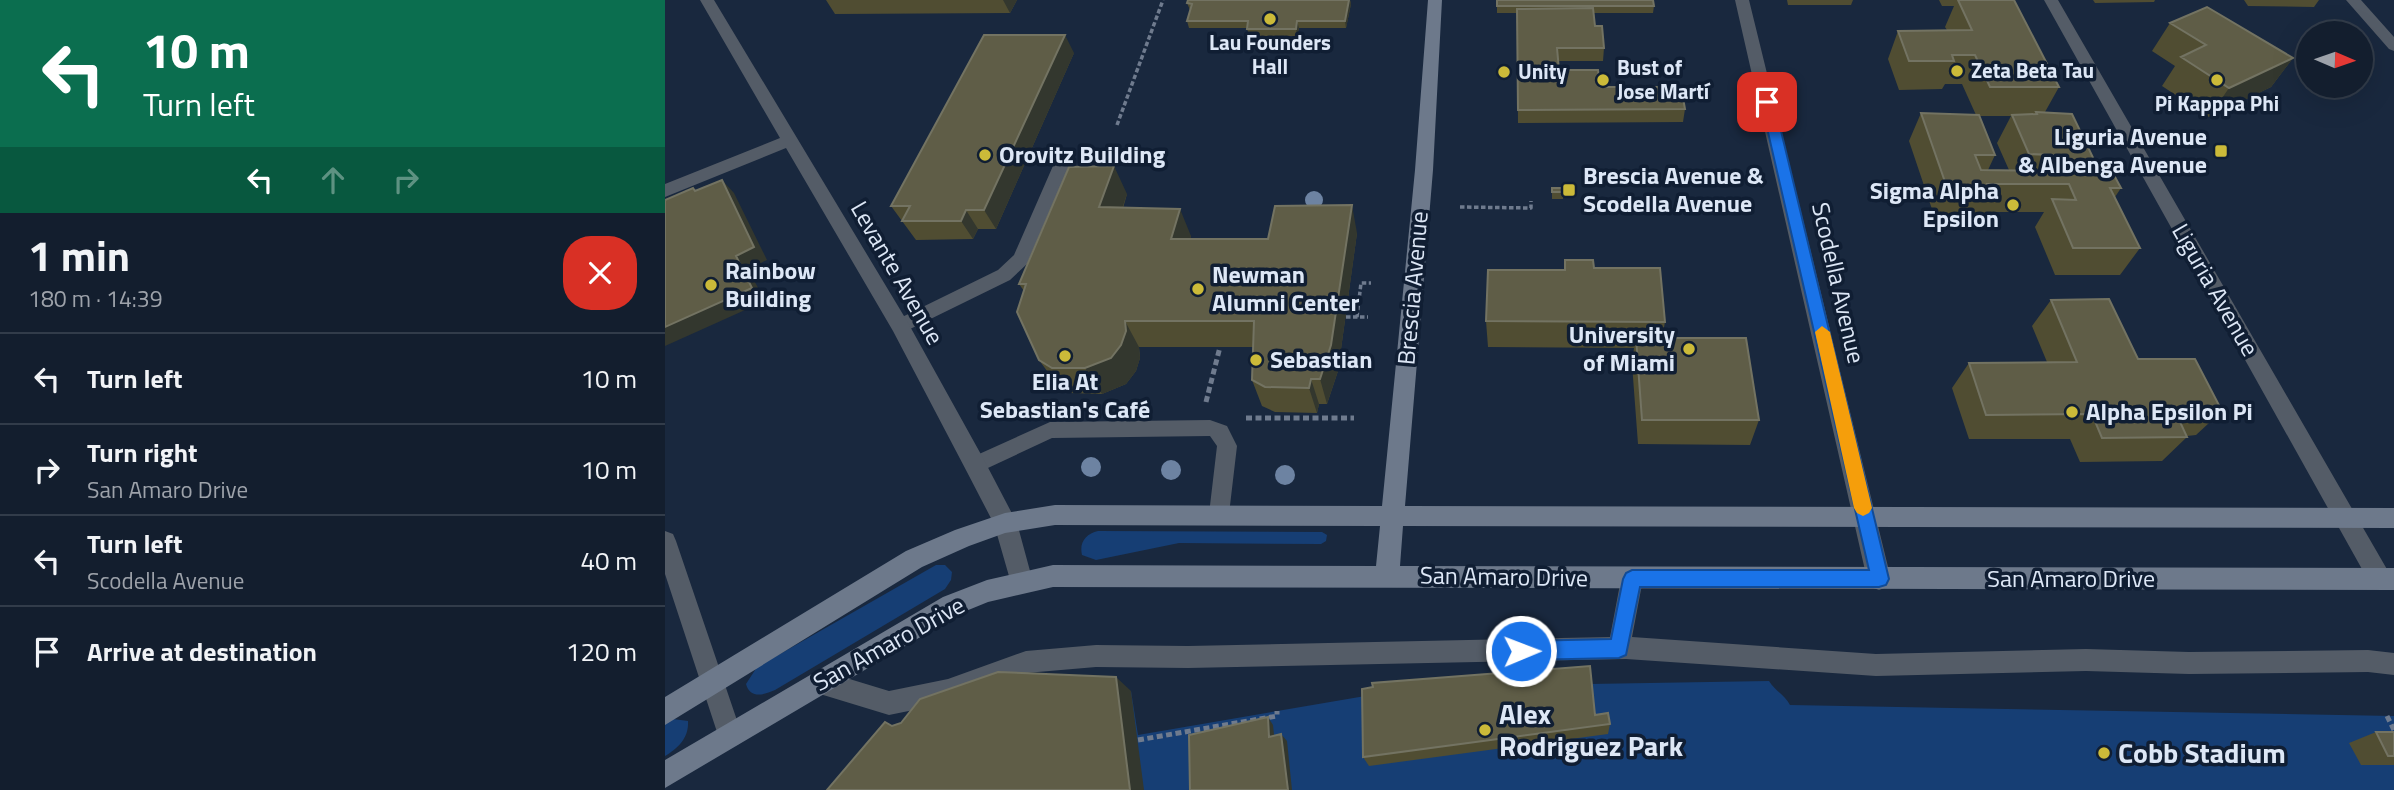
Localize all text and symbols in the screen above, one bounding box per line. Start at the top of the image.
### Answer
marker: Lau Founders Hall [1262,11,1278,27]
text: 10 m [143,12,250,87]
north arrow [2296,21,2373,98]
map controls [2296,21,2373,98]
place label: Lau Founders Hall [1209,26,1331,82]
icon: left [28,28,119,119]
place label: Bust of Jose Martí [1617,51,1711,107]
place label: Zeta Beta Tau [1971,54,2094,86]
place label: Unity [1518,55,1567,87]
marker: Zeta Beta Tau [1949,63,1965,79]
marker: Unity [1496,64,1512,80]
marker: Bust of Jose Martí [1595,72,1611,88]
pin [1737,72,1797,132]
marker: Pi Kapppa Phi [2209,72,2225,88]
text: Turn left [143,80,255,128]
icon: arrive [1748,83,1786,121]
place label: Pi Kapppa Phi [2155,87,2279,119]
place label: Liguria Avenue & Albenga Avenue [2018,118,2207,182]
place label: Orovitz Building [999,136,1165,172]
marker: Liguria Avenue & Albenga Avenue [2213,143,2229,159]
marker: Orovitz Building [977,147,993,163]
place label: Brescia Avenue & Scodella Avenue [1583,157,1764,221]
icon: left [241,161,279,199]
icon: ahead [314,161,352,199]
icon: right [387,161,425,199]
place label: Sigma Alpha Epsilon [1870,172,1999,236]
marker: Brescia Avenue & Scodella Avenue [1561,182,1577,198]
street label: Levante Avenue [842,194,954,351]
marker: Sigma Alpha Epsilon [2005,197,2021,213]
street label: Scodella Avenue [1803,199,1875,367]
street label: Brescia Avenue [1387,210,1437,366]
street label: Liguria Avenue [2163,217,2268,362]
text: 1 min [28,223,130,287]
button: close [563,236,637,310]
place label: Rainbow Building [725,252,816,316]
place label: Newman Alumni Center [1212,256,1359,320]
marker: Rainbow Building [703,277,719,293]
text: 180 m · 14:39 [28,281,163,316]
marker: Newman Alumni Center [1190,281,1206,297]
place label: University of Miami [1569,316,1675,380]
place label: Sebastian [1270,341,1372,377]
marker: University of Miami [1681,341,1697,357]
marker: Elia At Sebastian's Café [1057,348,1073,364]
marker: Sebastian [1248,352,1264,368]
text: Turn left [87,359,182,398]
text: 10 m [580,359,637,398]
icon: left [28,360,66,398]
place label: Elia At Sebastian's Café [980,363,1150,427]
place label: Alpha Epsilon Pi [2086,393,2253,429]
marker: Alpha Epsilon Pi [2064,404,2080,420]
text: Turn right [87,433,198,472]
text: 10 m [580,450,637,489]
icon: right [28,451,66,489]
text: San Amaro Drive [87,472,248,507]
text: Turn left [87,524,182,563]
text: 40 m [580,541,637,580]
icon: left [28,542,66,580]
street label: San Amaro Drive [1420,557,1588,595]
street label: San Amaro Drive [1987,560,2155,596]
text: Scodella Avenue [87,563,244,598]
street label: San Amaro Drive [806,587,971,700]
position arrow [1484,614,1558,688]
text: Arrive at destination [87,632,317,671]
text: 120 m [566,632,637,671]
icon: arrive [28,633,66,671]
place label: Alex Rodriguez Park [1499,692,1684,767]
marker: Alex Rodriguez Park [1477,722,1493,738]
place label: Cobb Stadium [2118,731,2286,774]
marker: Cobb Stadium [2096,745,2112,761]

